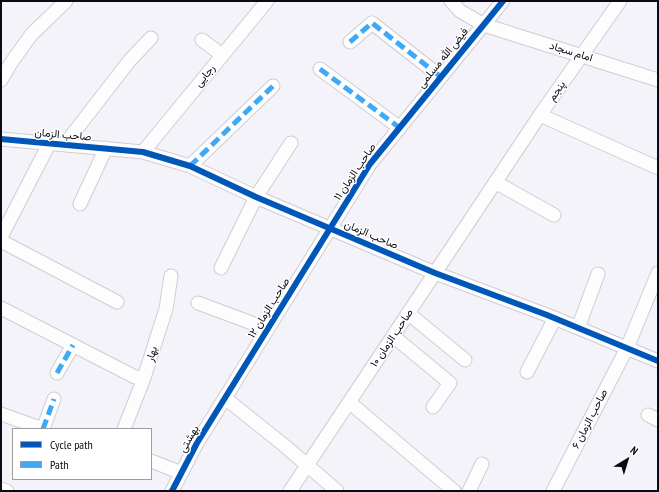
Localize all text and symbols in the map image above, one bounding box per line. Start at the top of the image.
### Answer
street label: فیض الله مسلمی [415,25,471,91]
street label: امام سجاد [548,39,594,65]
street label: رجایی [192,62,218,90]
street label: پنجم [545,78,569,104]
street label: صاحب الزمان [34,126,92,144]
street label: صاحب الزمان ۱۱ [331,141,379,203]
street label: صاحب الزمان [342,218,400,252]
street label: صاحب الزمان ۱۲ [245,275,293,341]
street label: صاحب الزمان ۱۰ [368,306,416,370]
street label: بهار [143,345,161,363]
street label: صاحب الزمان ۶ [569,387,611,451]
street label: بهشتی [176,423,202,455]
legend [12,428,152,480]
text: Cycle path [50,437,93,452]
north arrow [607,440,647,480]
text: N [628,443,641,458]
text: Path [50,457,68,472]

